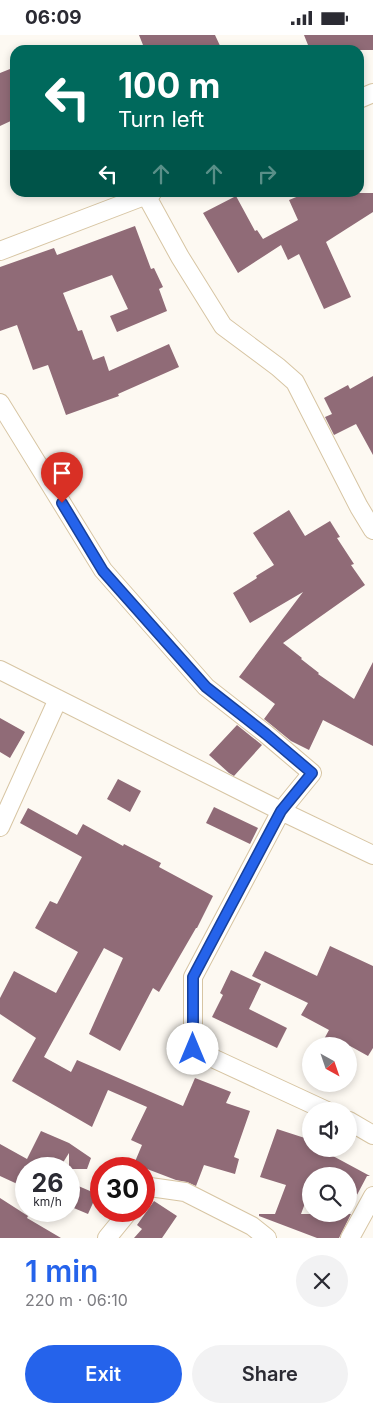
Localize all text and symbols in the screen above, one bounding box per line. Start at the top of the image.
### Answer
text: 06:09 [25,6,82,29]
text: 100 m [118,64,221,106]
icon: left [35,65,100,130]
text: Turn left [118,106,204,132]
icon: left [94,160,122,188]
icon: ahead [147,160,175,188]
icon: ahead [200,160,228,188]
icon: right [253,160,281,188]
pin [41,452,83,503]
icon: arrive [48,459,76,487]
position arrow [166,1022,218,1074]
north arrow [302,1037,358,1093]
map controls [302,1037,357,1222]
button: sound [302,1102,357,1157]
speed limit sign: 30 [90,1157,155,1222]
button: search [302,1167,357,1222]
text: 26 [32,1168,63,1198]
text: km/h [33,1194,62,1209]
text: 1 min [25,1253,98,1289]
button: close [296,1255,348,1307]
text: 220 m · 06:10 [25,1290,128,1310]
button: Exit [25,1345,182,1403]
button: Share [192,1345,348,1403]

